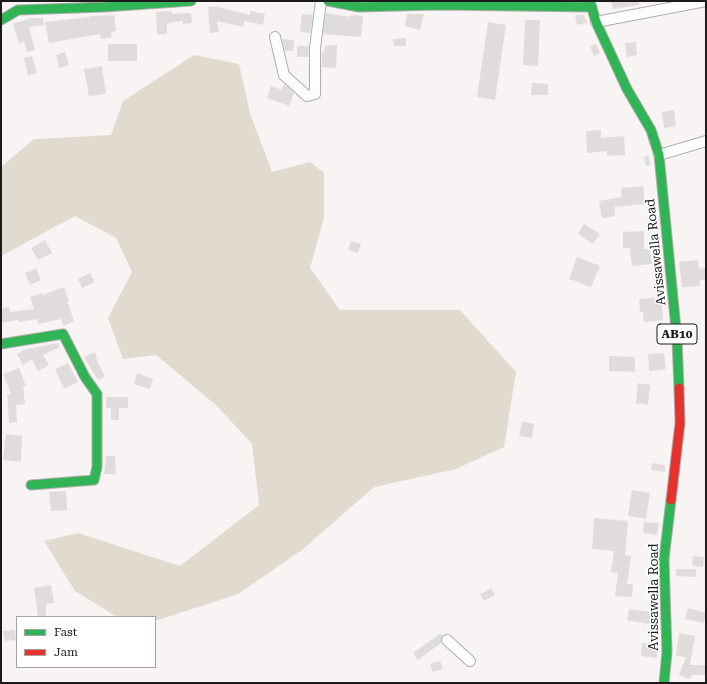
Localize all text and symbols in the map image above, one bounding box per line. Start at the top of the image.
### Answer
street label: Avissawella Road [643,198,669,306]
road number: AB10 [657,324,697,344]
street label: Avissawella Road [646,543,662,651]
legend [16,616,156,668]
text: Fast [54,625,77,639]
text: Jam [54,645,78,659]

